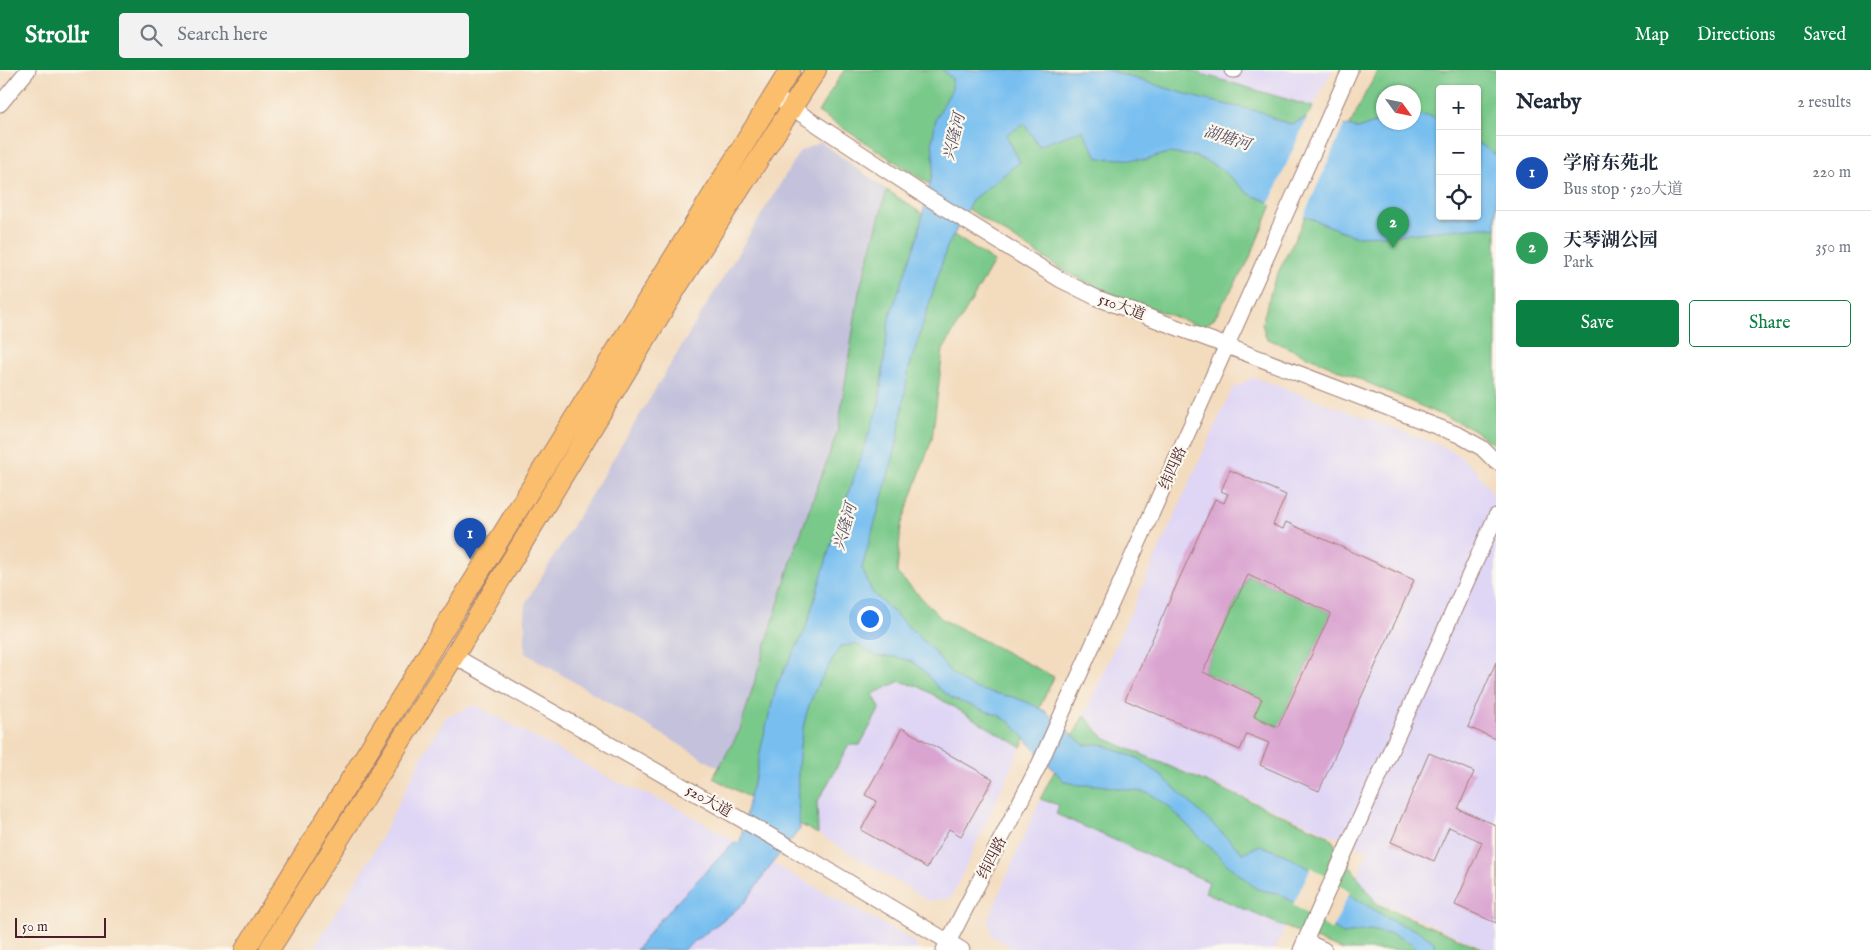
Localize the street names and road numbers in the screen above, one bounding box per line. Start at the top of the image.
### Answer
street label: 510大道 [1096,289,1148,325]
street label: 纬四路 [1155,444,1191,492]
street label: 520大道 [683,780,735,822]
street label: 纬四路 [973,834,1011,882]

